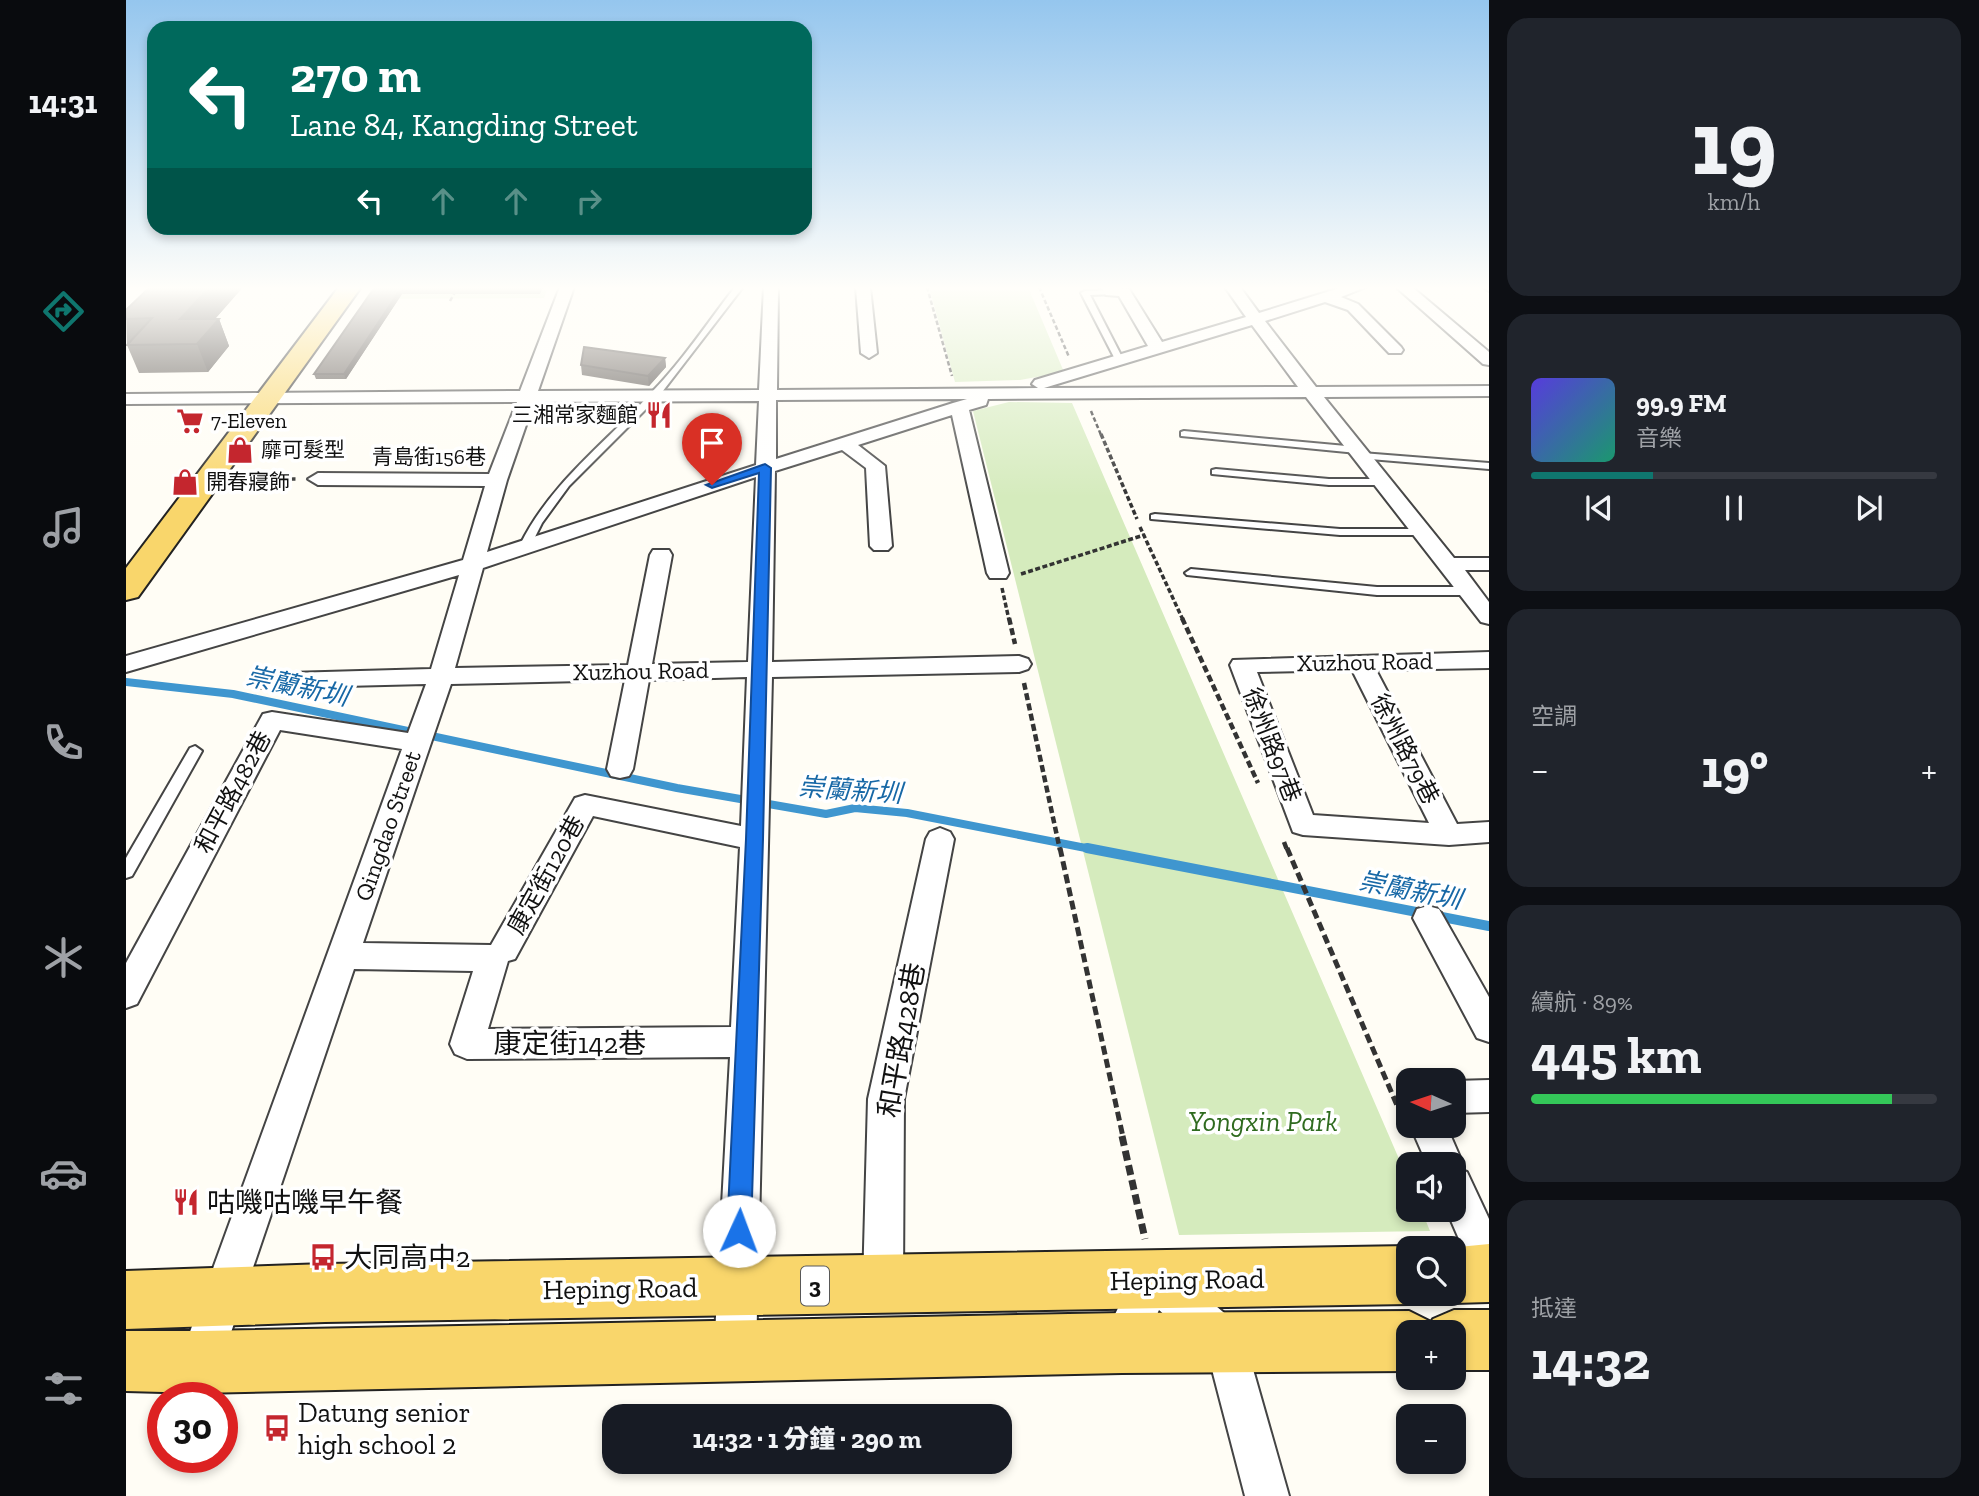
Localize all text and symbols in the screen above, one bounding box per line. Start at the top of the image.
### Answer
text: 270 m [290,46,421,105]
icon: left [175,49,266,140]
text: 14:31 [28,83,98,121]
text: 19 [1691,88,1777,197]
text: Lane 84, Kangding Street [290,106,638,144]
icon: left [351,182,389,220]
icon: ahead [424,182,462,220]
icon: ahead [497,182,535,220]
icon: right [570,182,608,220]
text: km/h [1708,188,1760,216]
icon: directions [39,287,88,336]
text: 99.9 FM [1636,387,1727,419]
restaurant icon: 三湘常家麵館 [644,400,674,430]
place label: 三湘常家麵館 [512,402,638,427]
supermarket icon: 7-Eleven [175,406,205,436]
place label: 7-Eleven [211,408,287,433]
pin [682,413,742,485]
icon: arrive [693,424,731,462]
text: 音樂 [1636,424,1682,452]
shop icon: 靡可髮型 [225,435,255,465]
place label: 靡可髮型 [261,437,345,462]
street label: 青島街156巷 [372,444,486,469]
shop icon: 開春寢飾 [170,467,200,497]
place label: 開春寢飾 [206,469,290,494]
icon: previous [1580,489,1618,527]
icon: pause [1715,489,1753,527]
icon: next [1850,489,1888,527]
icon: music [39,503,88,552]
street label: Xuzhou Road [1297,646,1433,677]
street label: Xuzhou Road [573,655,709,686]
water label: 崇蘭新圳 [243,660,355,713]
street label: 徐州路97巷 [1237,684,1308,806]
street label: 徐州路79巷 [1365,689,1446,809]
text: 空調 [1531,702,1577,730]
icon: phone [39,718,88,767]
street label: 和平路482巷 [188,726,277,858]
text: 19° [1701,738,1768,800]
street label: Qingdao Street [348,747,427,905]
text: − [1531,747,1549,793]
text: + [1921,747,1937,793]
water label: 崇蘭新圳 [797,770,907,810]
street label: 康定街120巷 [501,810,590,939]
water label: 崇蘭新圳 [1356,864,1468,916]
icon: climate [39,933,88,982]
street label: 和平路428巷 [872,960,931,1120]
text: 續航 · 89% [1531,988,1633,1016]
text: 445 km [1531,1024,1701,1086]
street label: 康定街142巷 [494,1027,646,1060]
north arrow [1396,1068,1466,1138]
map controls [1396,1068,1466,1474]
park label: Yongxin Park [1188,1105,1338,1138]
icon: car [39,1149,88,1198]
button: sound [1396,1152,1466,1222]
place label: 咕嘰咕嘰早午餐 [207,1186,403,1219]
restaurant icon: 咕嘰咕嘰早午餐 [171,1187,201,1217]
position arrow [702,1194,776,1268]
button: search [1396,1236,1466,1306]
place label: 大同高中2 [344,1241,470,1274]
bus stop icon: 大同高中2 [308,1242,338,1272]
street label: Heping Road [1109,1262,1265,1297]
road number: 3 [801,1266,829,1306]
street label: Heping Road [542,1271,698,1306]
text: 抵達 [1531,1294,1577,1322]
button: + [1396,1320,1466,1390]
text: 14:32 [1531,1330,1650,1392]
icon: filters [39,1364,88,1413]
speed limit sign: 30 [147,1382,238,1473]
place label: Datung senior high school 2 [298,1396,470,1461]
button: − [1396,1404,1466,1474]
bus stop icon: Datung senior high school 2 [262,1413,292,1443]
text: 14:32 · 1 分鐘 · 290 m [693,1423,921,1455]

